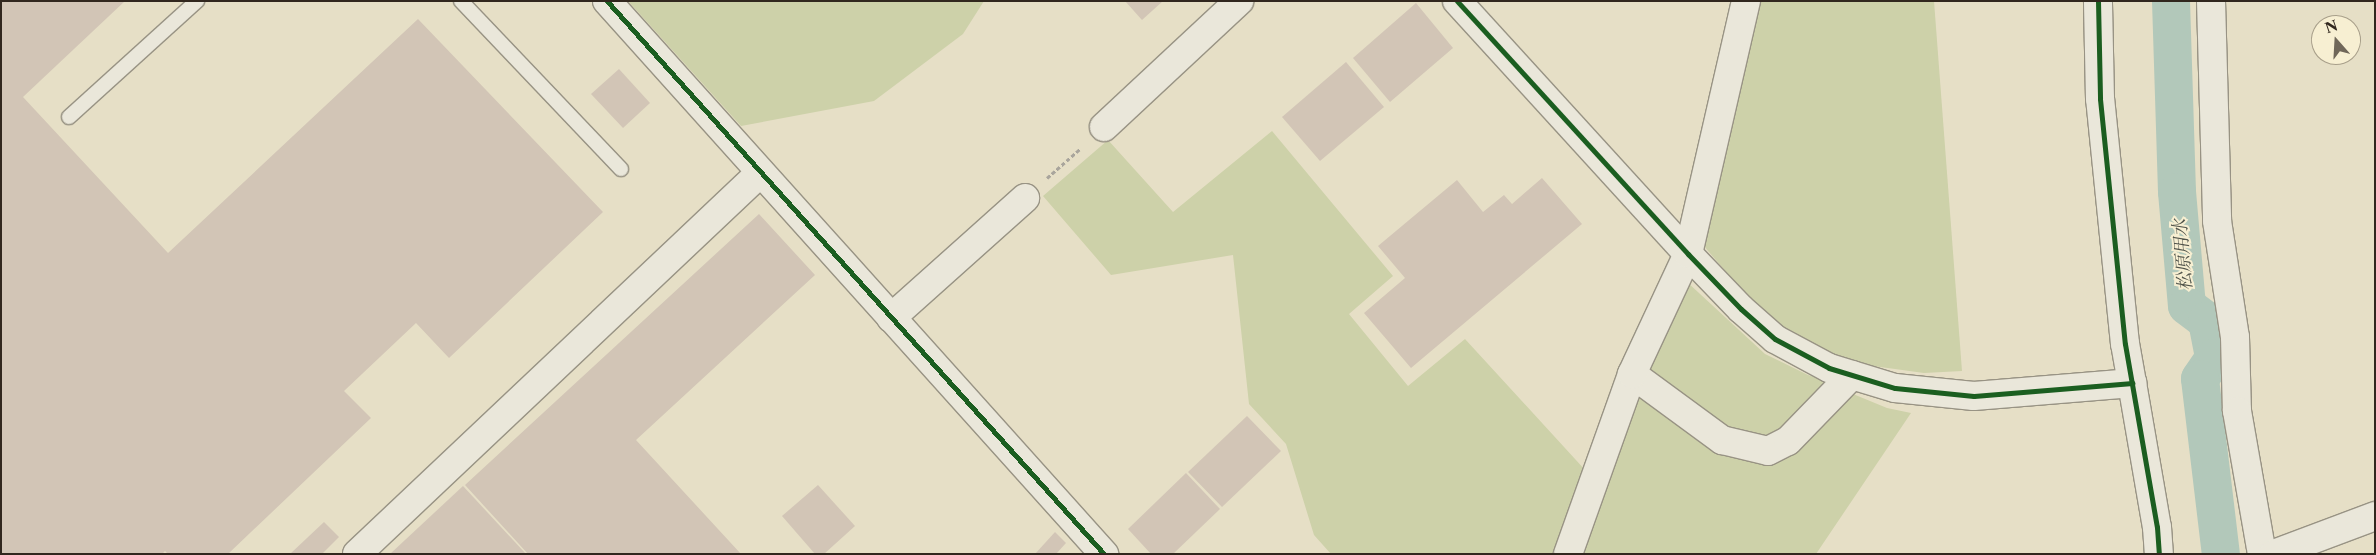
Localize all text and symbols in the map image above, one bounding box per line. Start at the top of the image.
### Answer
north arrow [2311,15,2361,65]
text: N [2323,16,2340,37]
water label: 松原用水 [2169,218,2197,292]

